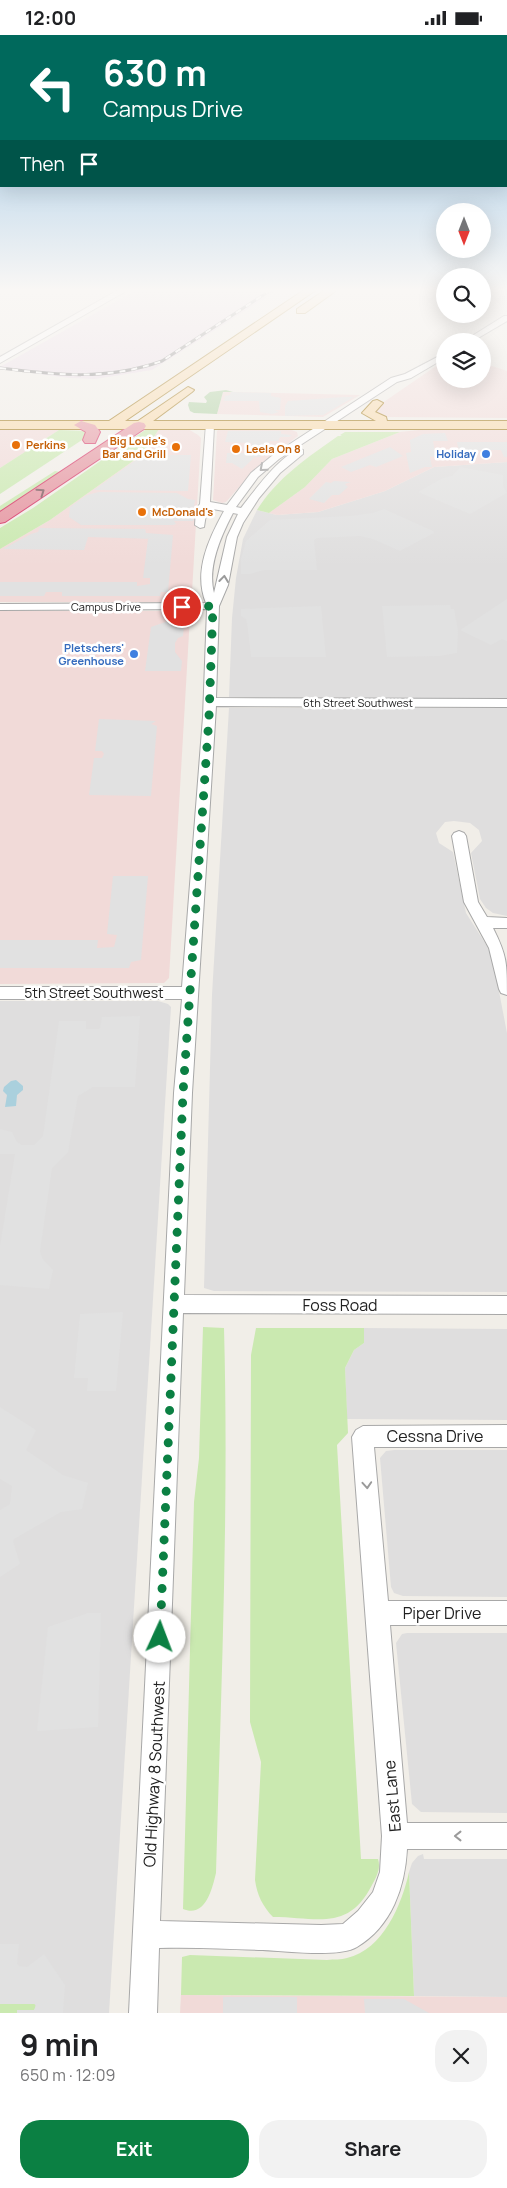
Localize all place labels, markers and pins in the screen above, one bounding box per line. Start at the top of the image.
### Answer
place label: Big Louie's Bar and Grill [102,433,166,461]
place label: Perkins [26,437,66,452]
marker: Perkins [10,439,22,451]
marker: Big Louie's Bar and Grill [170,441,182,453]
place label: Leela On 8 [246,441,301,456]
marker: Leela On 8 [230,443,242,455]
place label: Holiday [436,446,477,461]
marker: Holiday [480,448,492,460]
place label: McDonald's [152,504,213,519]
marker: McDonald's [136,506,148,518]
pin [161,586,203,628]
place label: Pletschers' Greenhouse [59,640,124,668]
marker: Pletschers' Greenhouse [128,648,140,660]

